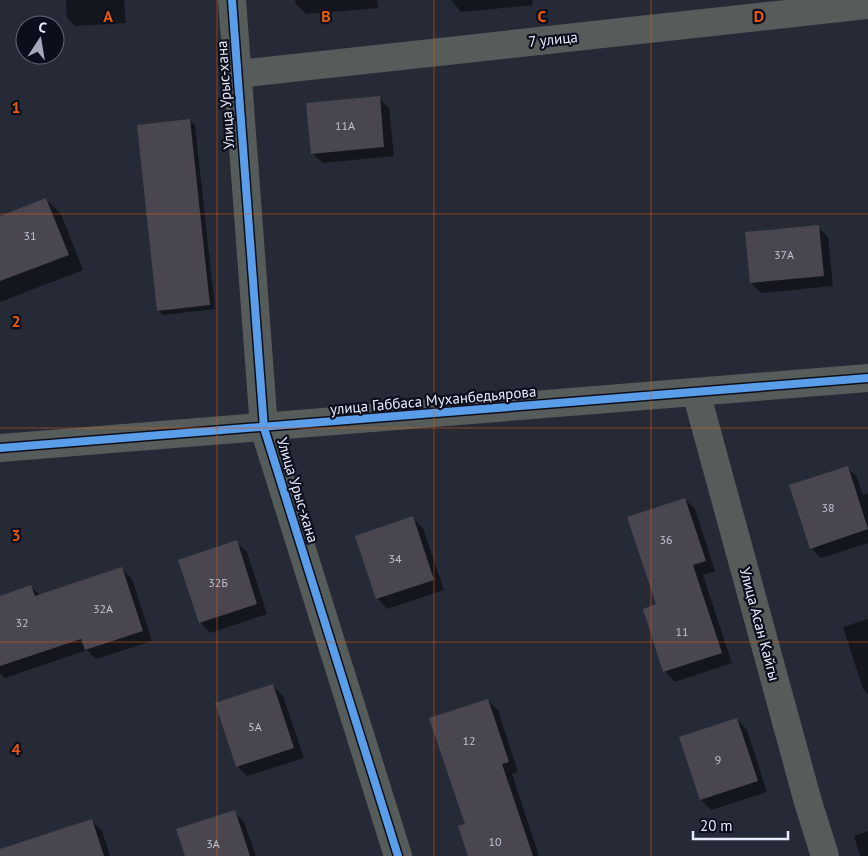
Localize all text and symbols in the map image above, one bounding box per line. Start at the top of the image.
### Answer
text: A [103,6,113,26]
text: B [321,6,331,26]
text: C [538,6,547,26]
text: D [754,6,764,26]
north arrow [15,15,65,65]
text: С [37,18,49,37]
street label: 7 улица [527,27,579,51]
street label: Улица Урыс-хана [212,40,238,150]
text: 1 [11,97,21,117]
house number: 11А [335,118,355,133]
house number: 31 [23,228,37,243]
house number: 37А [774,247,794,262]
text: 2 [11,311,21,331]
street label: улица Габбаса Муханбедьярова [329,382,537,418]
street label: Улица Урыс-хана [273,435,323,545]
house number: 38 [821,500,835,515]
text: 3 [11,525,21,545]
house number: 36 [659,532,673,547]
house number: 34 [388,551,402,566]
street label: Улица Асан Кайгы [736,565,784,683]
house number: 32Б [208,575,228,590]
house number: 32А [93,601,113,616]
house number: 32 [15,615,29,630]
house number: 11 [675,624,689,639]
house number: 5А [248,719,262,734]
house number: 12 [462,733,476,748]
text: 4 [11,739,21,759]
house number: 9 [715,752,721,767]
scale bar [693,808,788,840]
text: 20 m [700,816,733,835]
house number: 10 [488,834,502,849]
house number: 3А [206,836,220,851]

